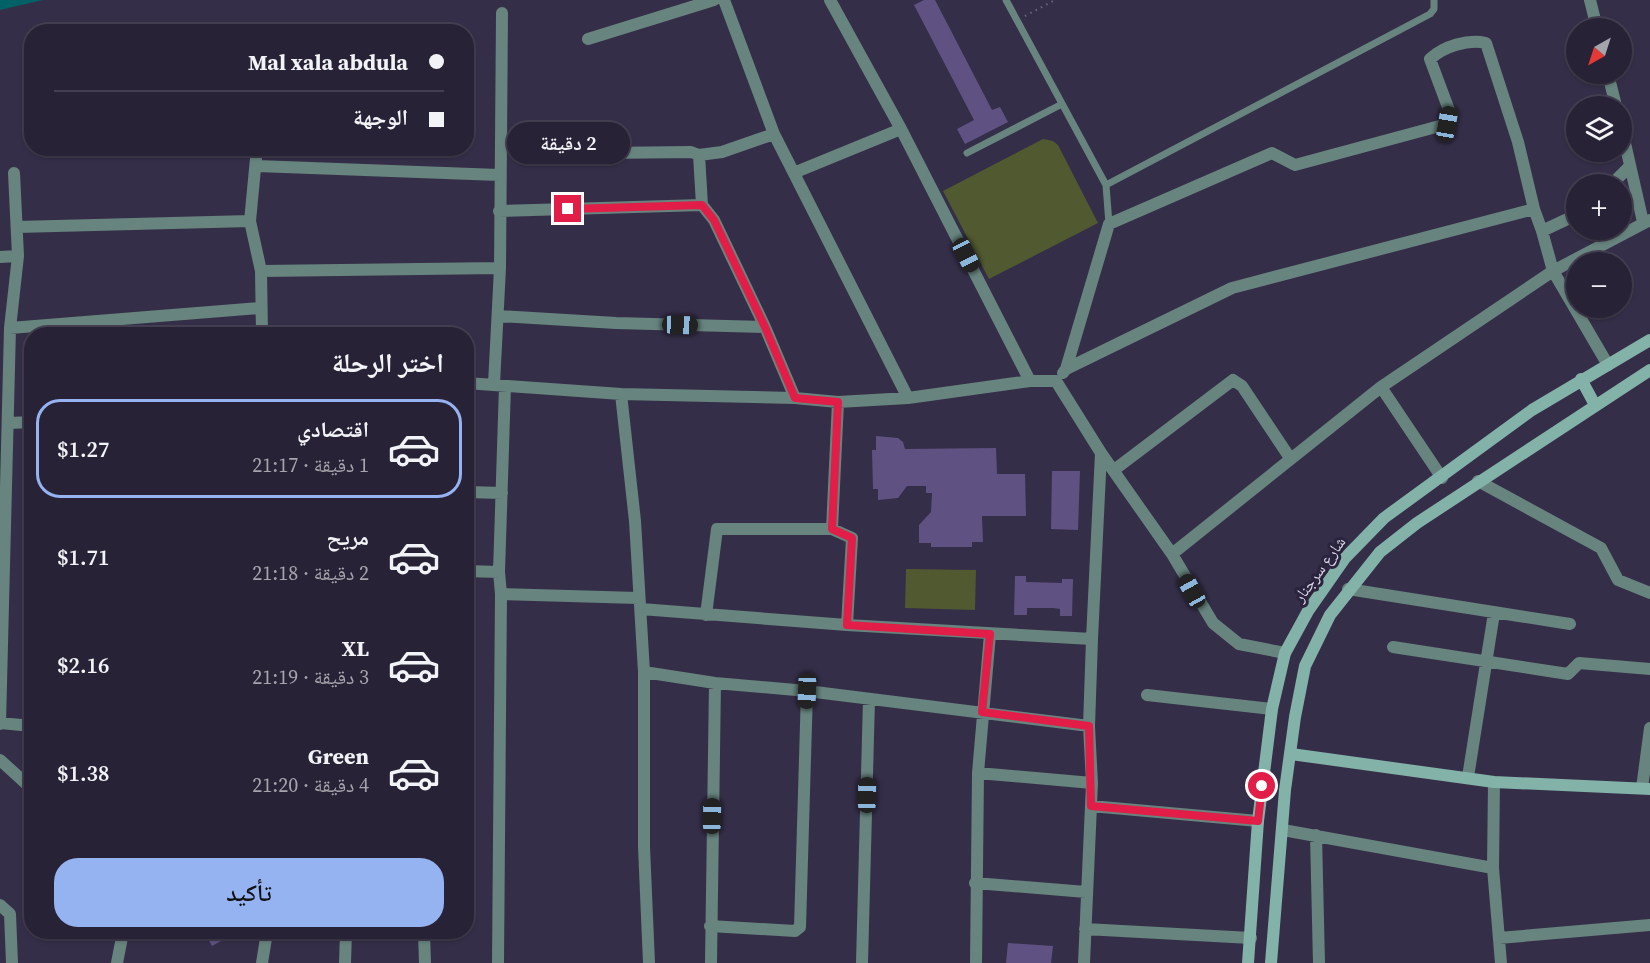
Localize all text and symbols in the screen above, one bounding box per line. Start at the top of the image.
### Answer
north arrow [1566,18,1632,84]
map controls [1566,18,1632,318]
text: Mal xala abdula [248,47,408,77]
button: layers [1566,96,1632,162]
text: الوجهة [353,102,408,132]
car [1435,105,1459,143]
callout: 2 دقيقة [506,122,630,164]
text: 2 دقيقة [540,129,597,157]
button: + [1566,174,1632,240]
route end [554,195,581,222]
car [950,235,982,275]
button: − [1566,252,1632,318]
car [662,315,698,335]
text: اختر الرحلة [332,344,444,381]
text: اقتصادي [297,414,369,444]
icon: car [387,422,441,476]
text: $1.27 [57,434,109,464]
text: 1 دقيقة · 21:17 [252,451,369,479]
text: مريح [326,522,369,552]
icon: car [387,530,441,584]
street label: شارع سرجنار [1287,532,1350,607]
text: $1.71 [57,542,109,572]
text: 2 دقيقة · 21:18 [252,559,369,587]
car [1175,571,1209,611]
text: XL [342,633,369,663]
icon: car [387,638,441,692]
text: $2.16 [57,650,109,680]
text: 3 دقيقة · 21:19 [252,663,369,691]
car [797,673,817,709]
text: Green [308,741,369,771]
icon: car [387,746,441,800]
text: $1.38 [57,758,109,788]
text: 4 دقيقة · 21:20 [252,771,369,799]
route start [1248,772,1275,799]
car [858,777,876,813]
car [703,798,721,834]
button: تأكيد [54,858,444,927]

